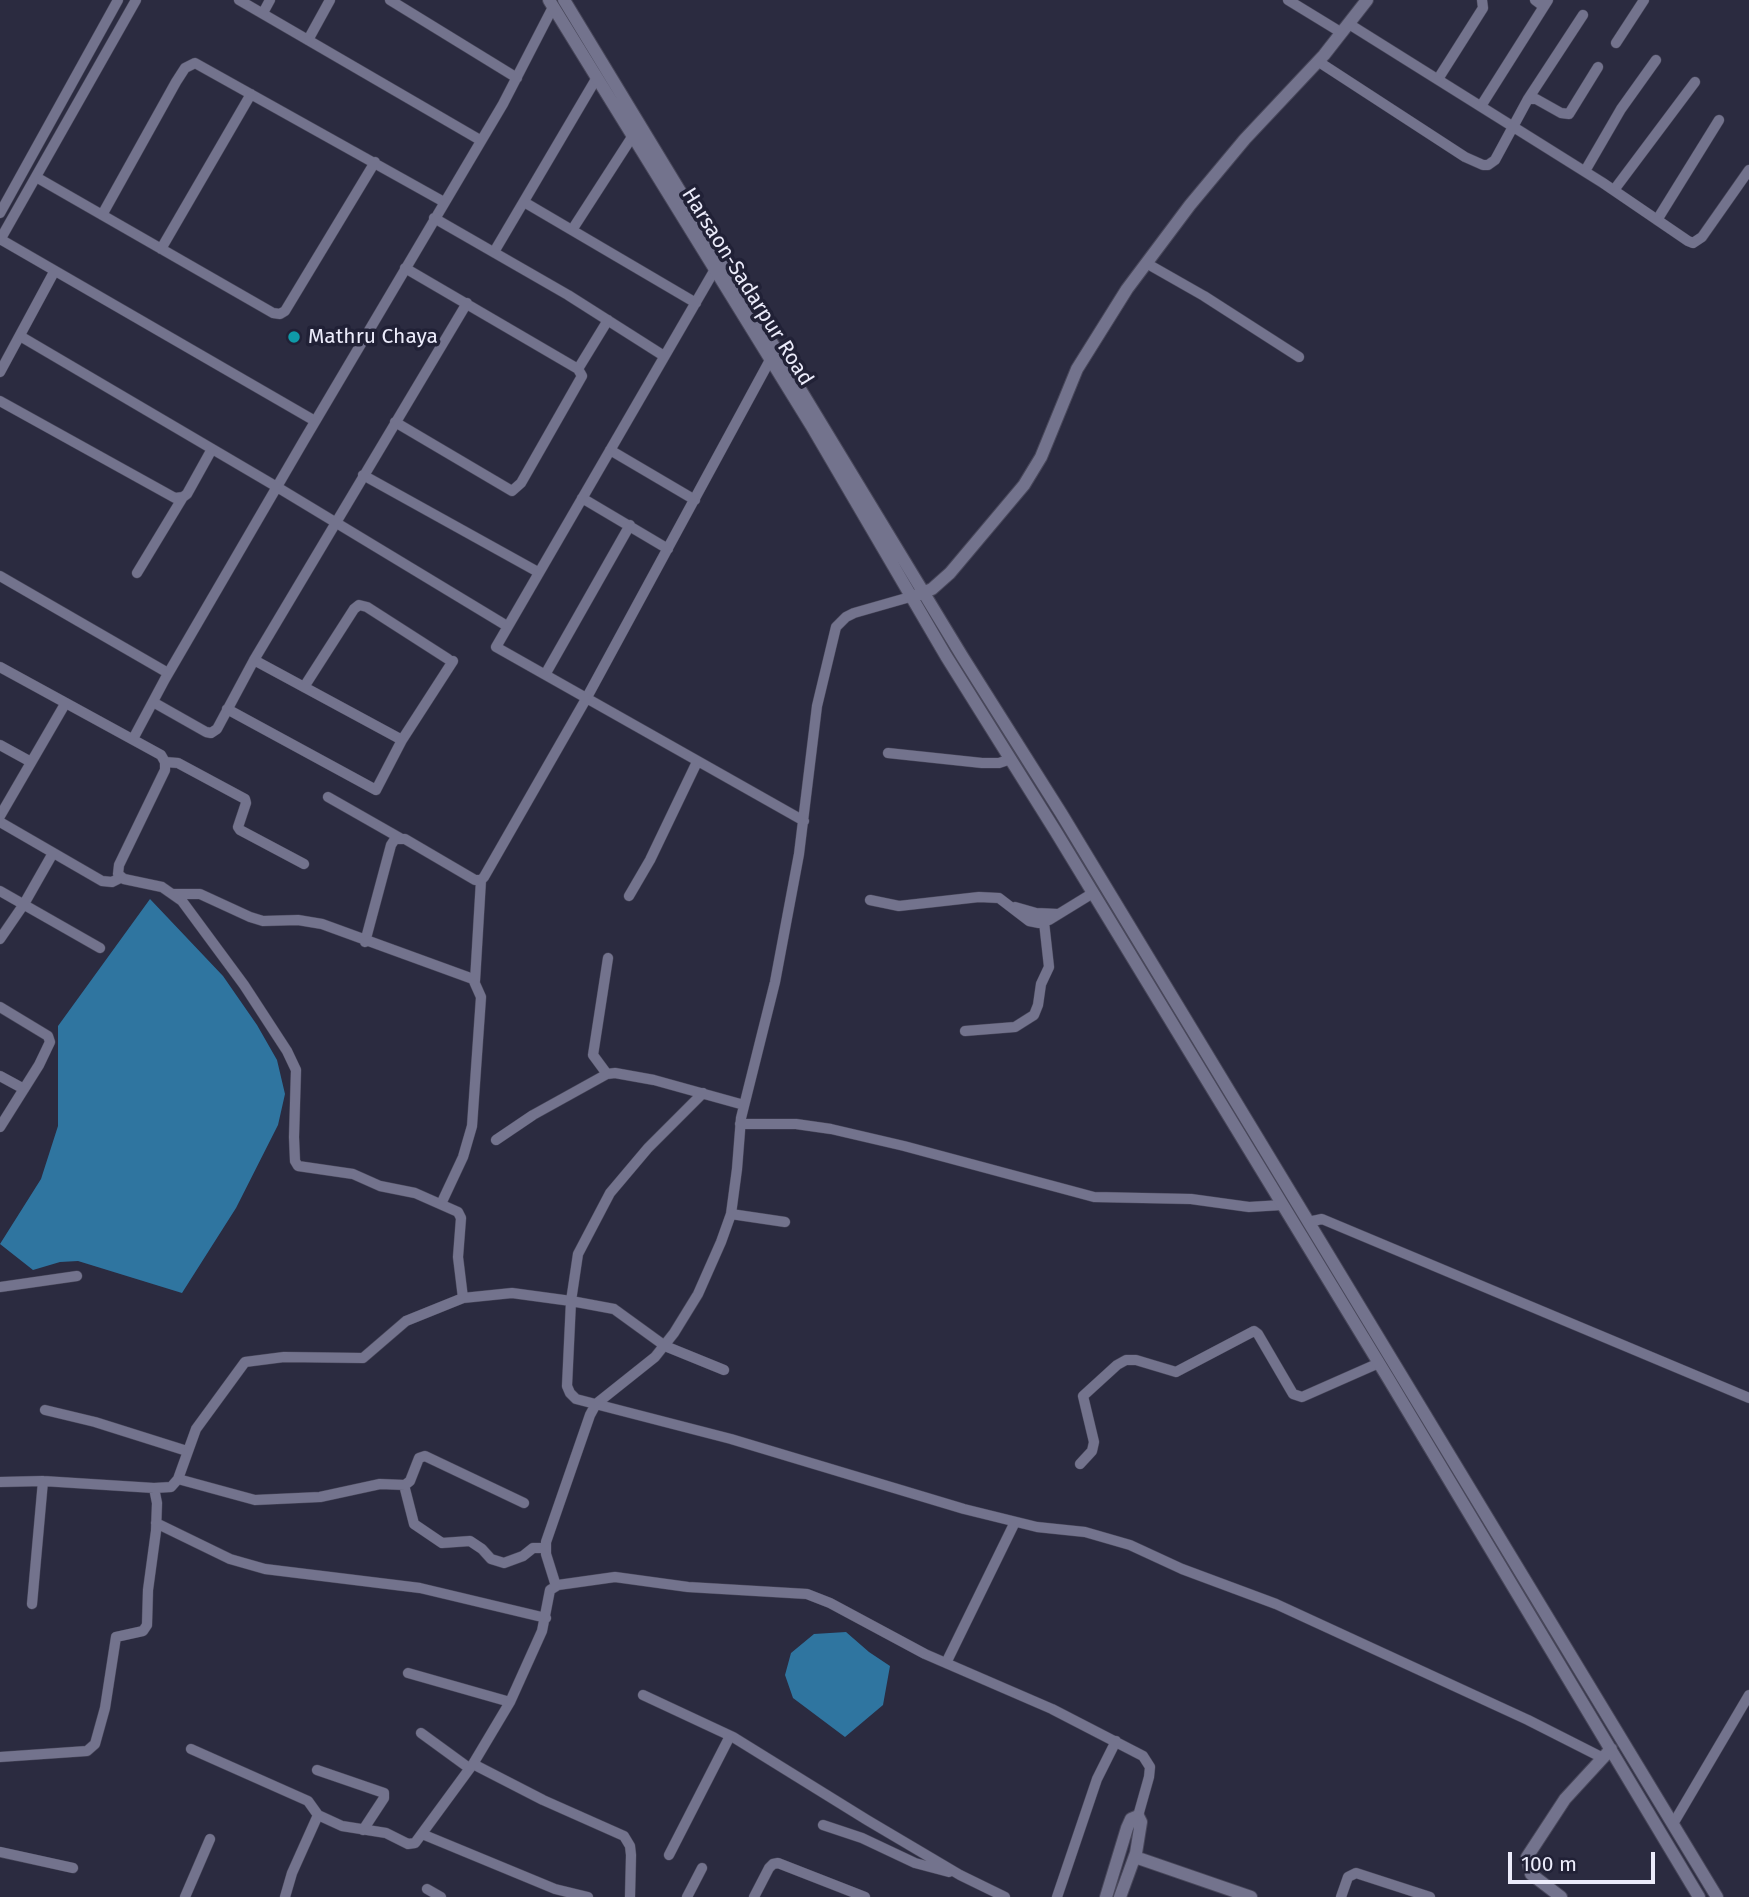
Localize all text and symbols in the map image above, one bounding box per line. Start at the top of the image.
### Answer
street label: Harsaon-Sadarpur Road [676,183,818,391]
place label: Mathru Chaya [308,324,438,350]
marker: Mathru Chaya [286,329,302,345]
scale bar [1511,1838,1658,1882]
text: 100 m [1521,1851,1577,1877]

